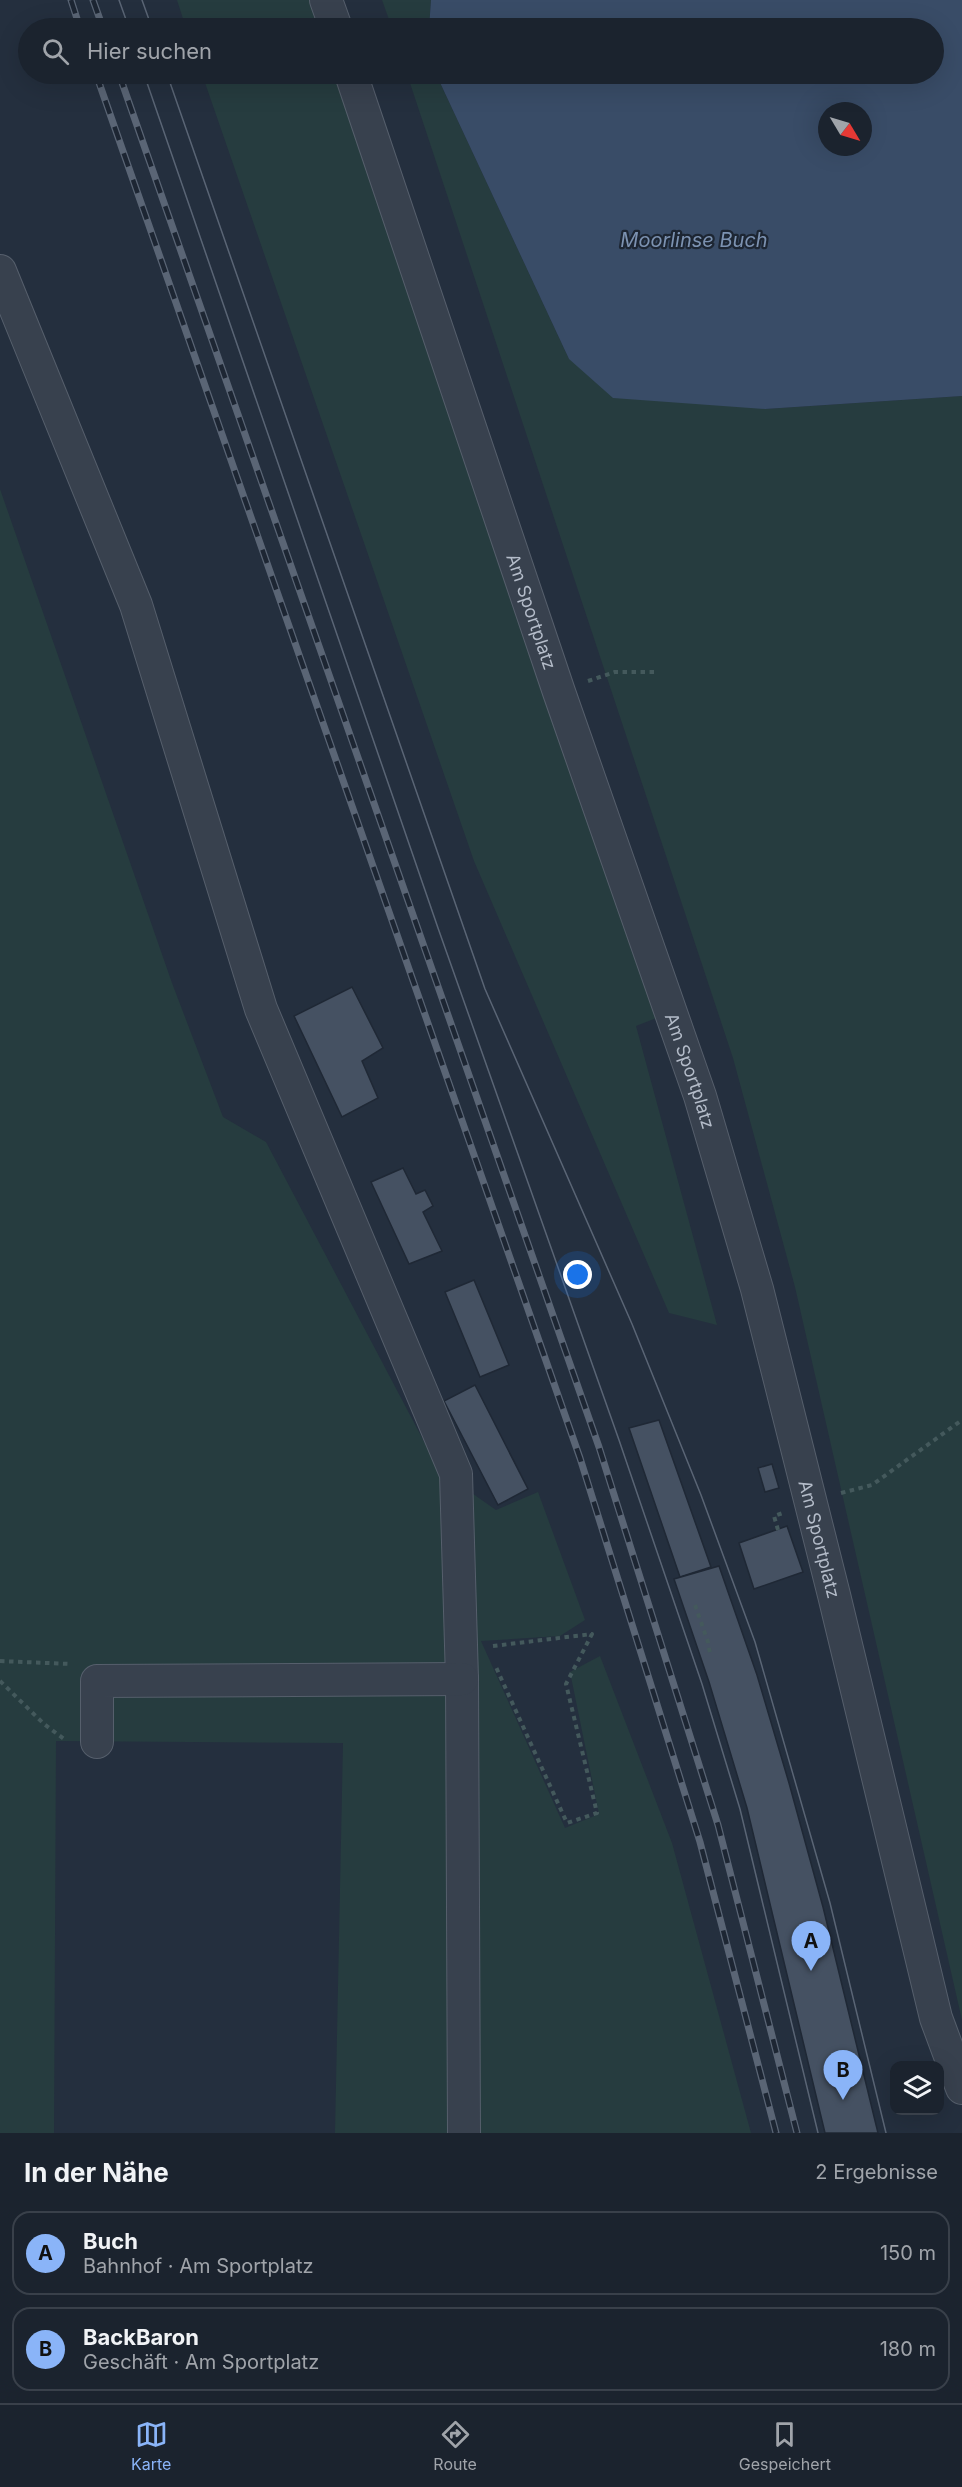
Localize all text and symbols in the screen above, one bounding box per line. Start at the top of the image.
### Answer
search box [18,18,944,84]
icon: search [39,35,72,68]
text: Hier suchen [87,38,212,64]
north arrow [818,102,872,156]
water label: Moorlinse Buch [620,228,768,252]
street label: Am Sportplatz [503,551,561,672]
street label: Am Sportplatz [661,1010,720,1131]
your location [563,1260,592,1289]
street label: Am Sportplatz [795,1478,845,1600]
pin: A [792,1922,830,1971]
pin: B [824,2050,862,2100]
map controls [890,2061,944,2115]
button: layers [890,2061,944,2115]
text: In der Nähe [24,2157,169,2188]
text: 2 Ergebnisse [815,2160,938,2184]
text: Buch [83,2228,138,2254]
text: A [38,2241,53,2265]
text: 150 m [880,2241,936,2265]
text: Bahnhof · Am Sportplatz [83,2254,314,2278]
text: BackBaron [83,2324,199,2350]
text: B [39,2337,52,2361]
text: 180 m [880,2337,936,2361]
text: Geschäft · Am Sportplatz [83,2350,319,2374]
tab: Karte [131,2418,171,2474]
tab: Route [433,2418,477,2474]
tab: Gespeichert [739,2418,831,2474]

